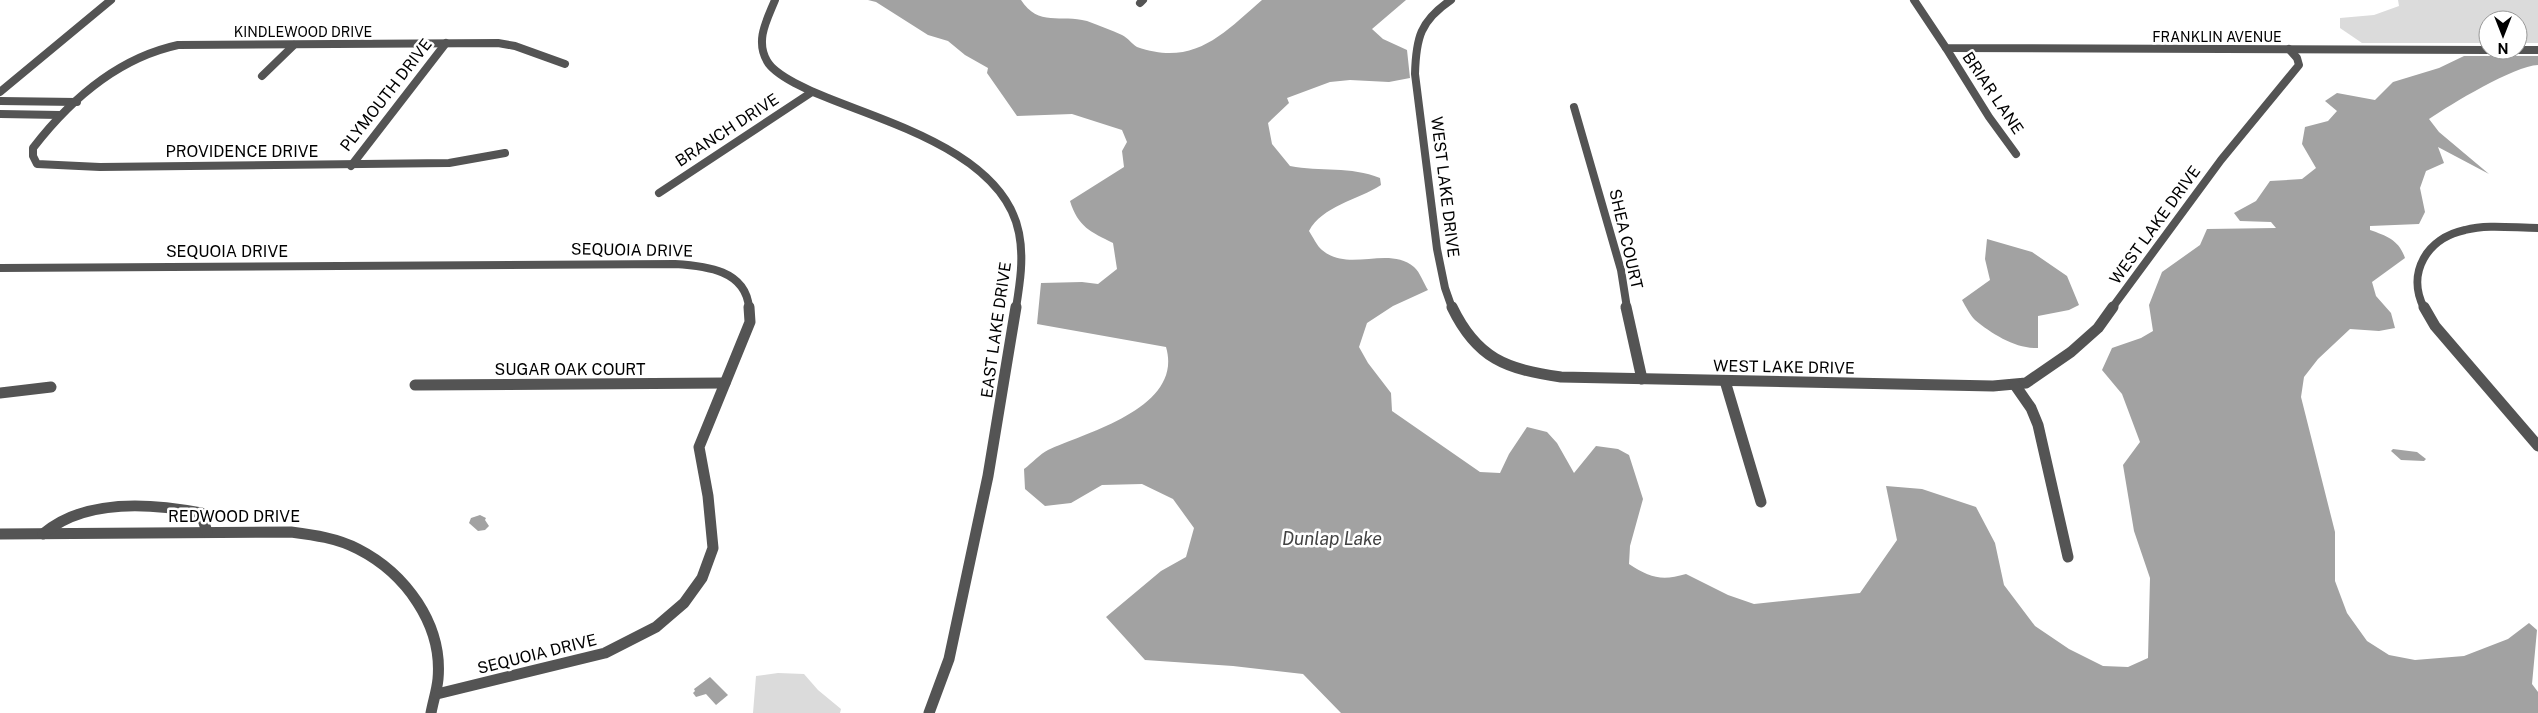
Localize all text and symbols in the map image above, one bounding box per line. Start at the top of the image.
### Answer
north arrow [2478,10,2528,60]
street label: KINDLEWOOD DRIVE [234,24,372,40]
street label: FRANKLIN AVENUE [2152,29,2282,45]
street label: PLYMOUTH DRIVE [336,35,436,155]
text: N [2498,40,2508,56]
street label: BRIAR LANE [1959,48,2027,138]
street label: BRANCH DRIVE [672,90,782,170]
street label: WEST LAKE DRIVE [1427,115,1463,259]
street label: PROVIDENCE DRIVE [166,142,318,161]
street label: WEST LAKE DRIVE [2106,162,2204,288]
street label: SHEA COURT [1605,187,1647,291]
street label: SEQUOIA DRIVE [571,239,693,261]
street label: SEQUOIA DRIVE [166,242,288,261]
street label: EAST LAKE DRIVE [977,261,1015,399]
street label: WEST LAKE DRIVE [1713,356,1855,378]
street label: SUGAR OAK COURT [494,360,646,379]
street label: REDWOOD DRIVE [168,507,300,526]
water label: Dunlap Lake [1282,528,1382,549]
street label: SEQUOIA DRIVE [475,630,599,678]

